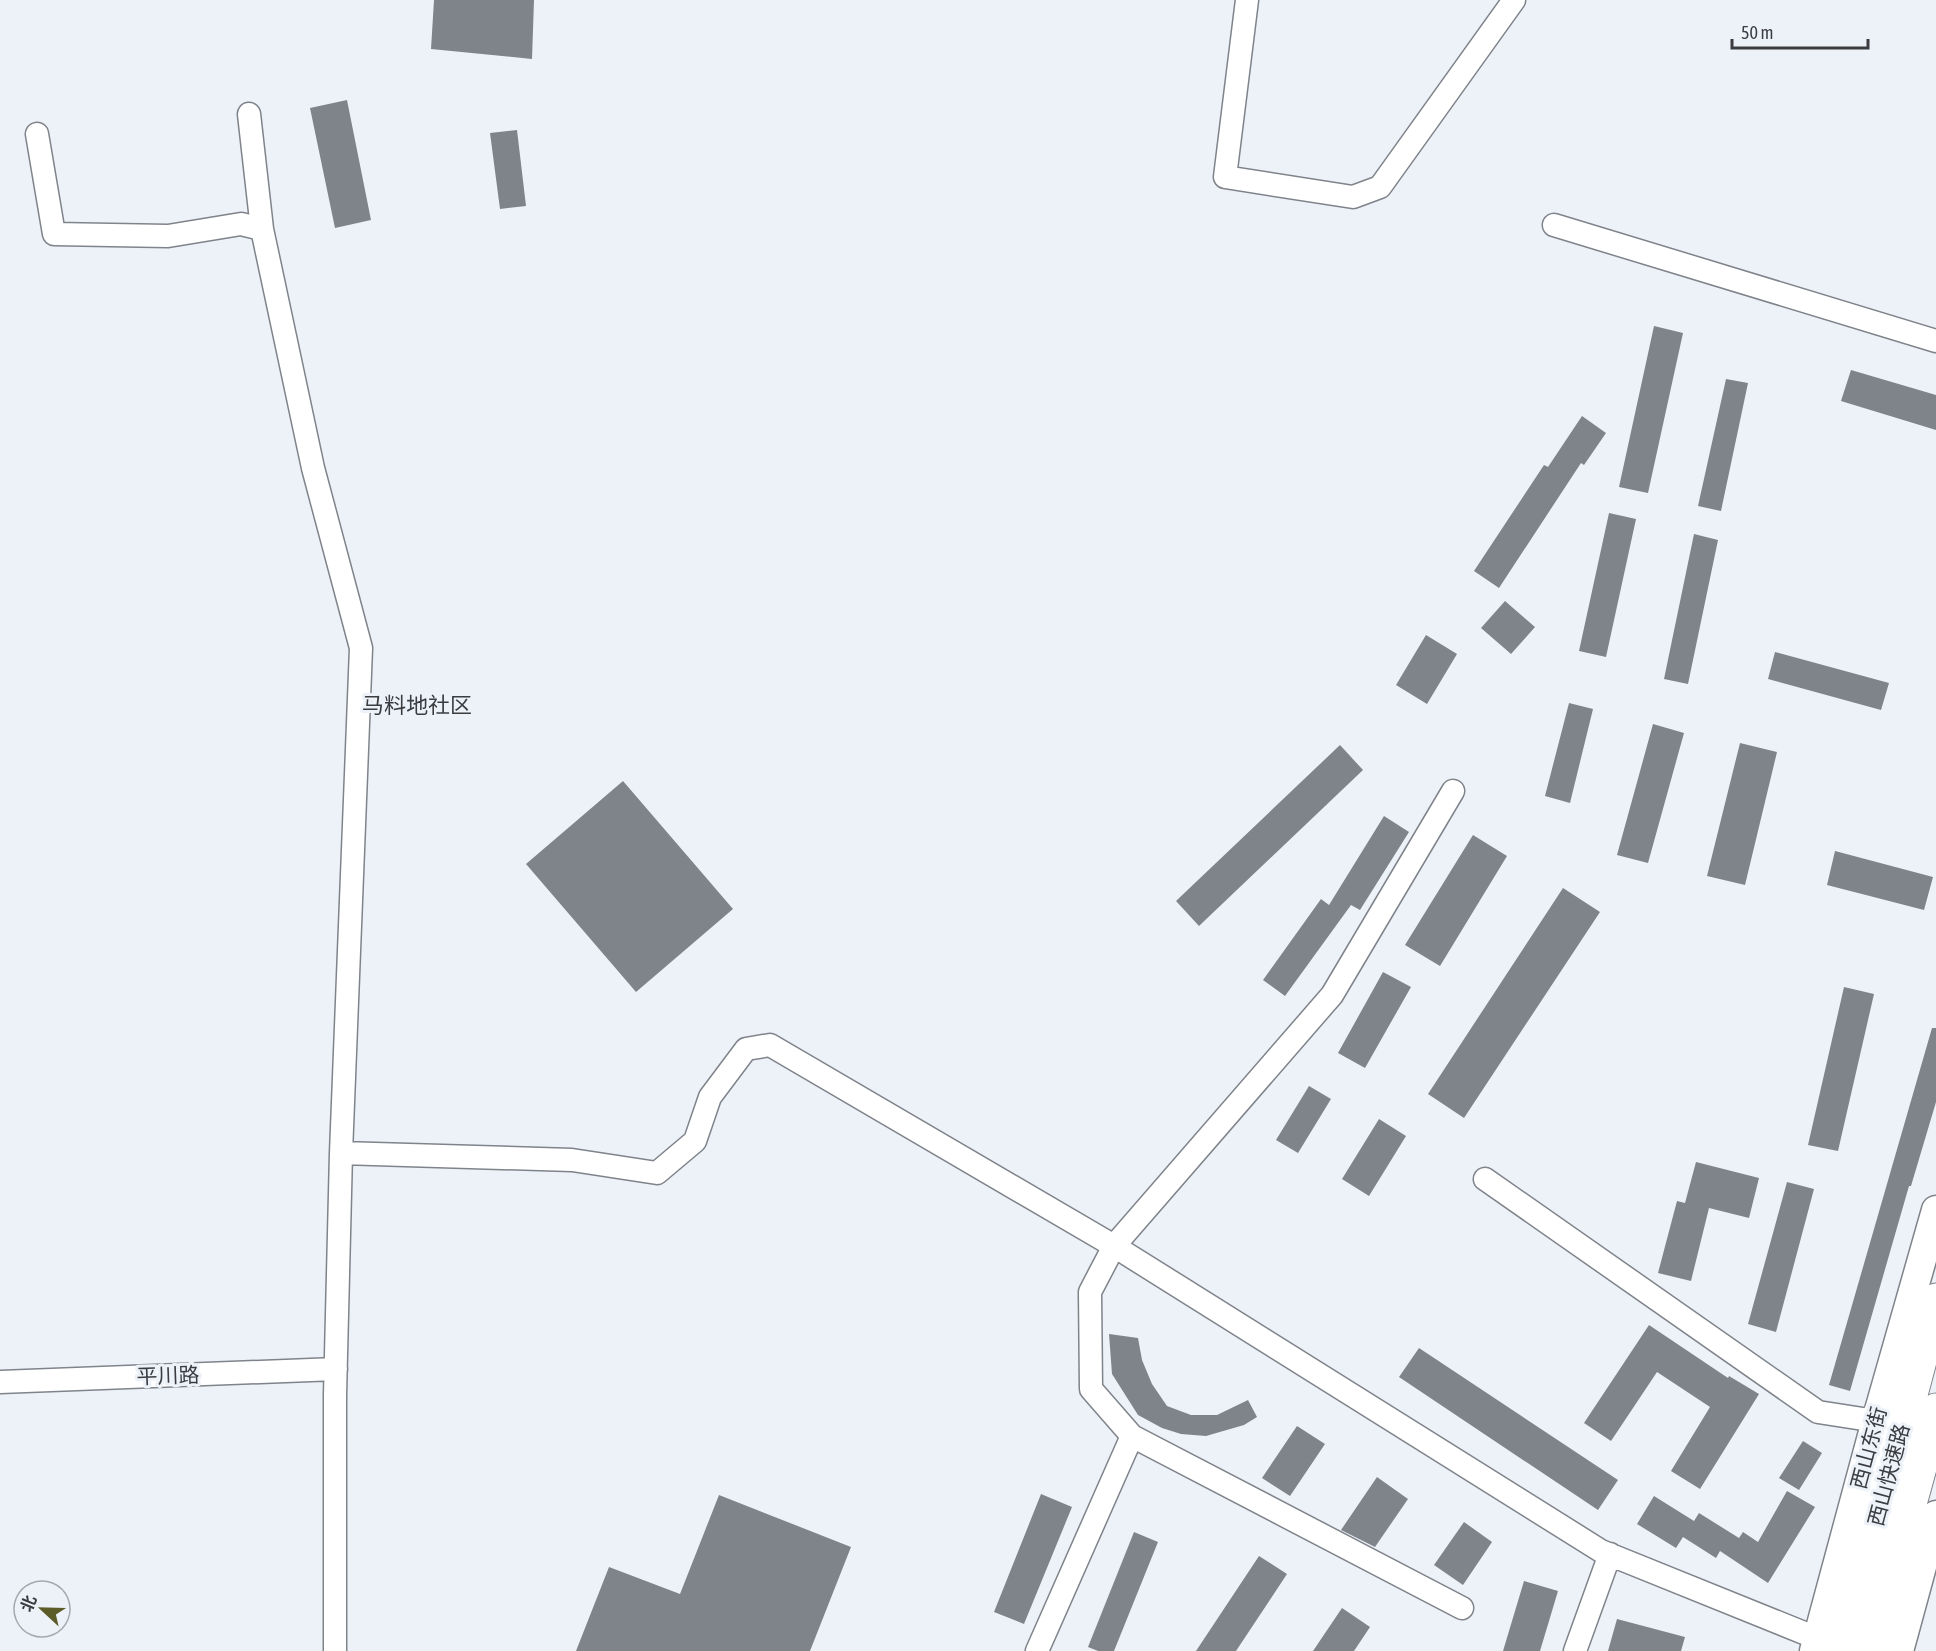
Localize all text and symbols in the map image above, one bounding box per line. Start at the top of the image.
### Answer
scale bar [1732,12,1868,50]
text: 50 m [1741,22,1773,43]
district label: 马料地社区 [362,692,472,718]
street label: 平川路 [136,1362,200,1388]
street label: 西山东街 [1846,1404,1890,1491]
street label: 西山快速路 [1863,1421,1913,1529]
north arrow [12,1579,72,1639]
text: 北 [17,1593,39,1614]

